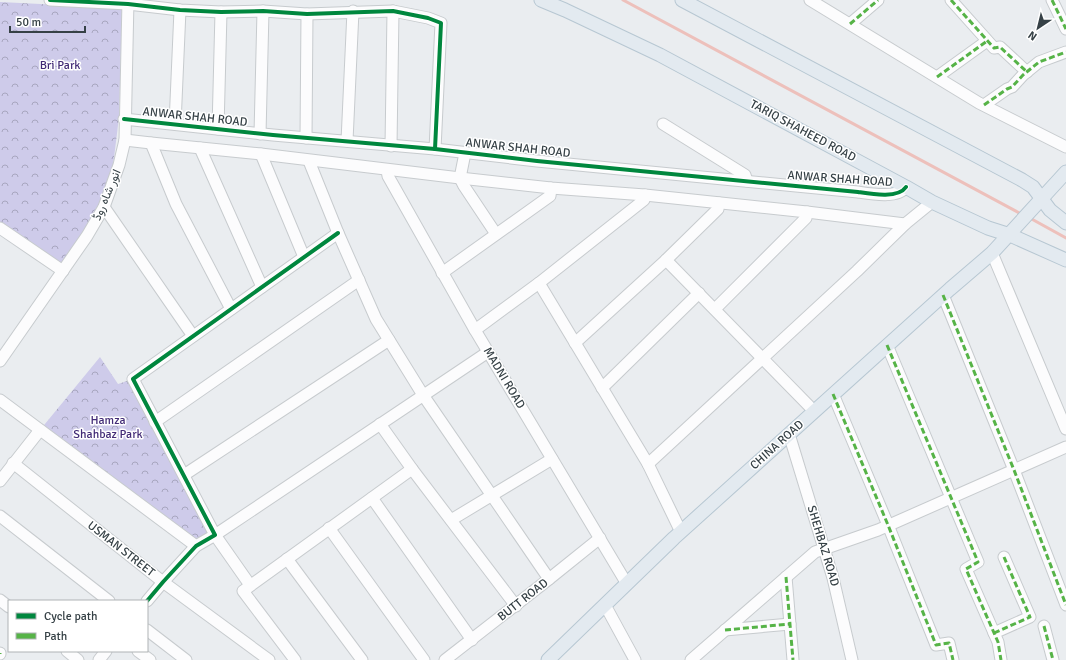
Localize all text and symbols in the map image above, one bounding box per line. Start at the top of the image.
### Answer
scale bar [10,8,85,34]
north arrow [1018,8,1058,48]
text: 50 m [16,15,41,30]
text: N [1026,28,1039,43]
park label: Bri Park [40,58,80,73]
street label: TARIQ SHAHEED ROAD [747,97,859,165]
street label: ANWAR SHAH ROAD [142,104,248,130]
street label: ANWAR SHAH ROAD [465,135,571,161]
street label: انور شاہ روڈ [90,167,124,223]
street label: ANWAR SHAH ROAD [787,168,893,190]
street label: MADNI ROAD [480,345,528,412]
park label: Hamza Shahbaz Park [73,413,143,442]
street label: CHINA ROAD [747,417,807,473]
street label: SHEHBAZ ROAD [804,504,842,588]
street label: USMAN STREET [84,518,158,580]
street label: BUTT ROAD [495,575,551,624]
legend [8,600,148,652]
text: Cycle path [44,609,97,624]
text: Path [44,629,67,644]

